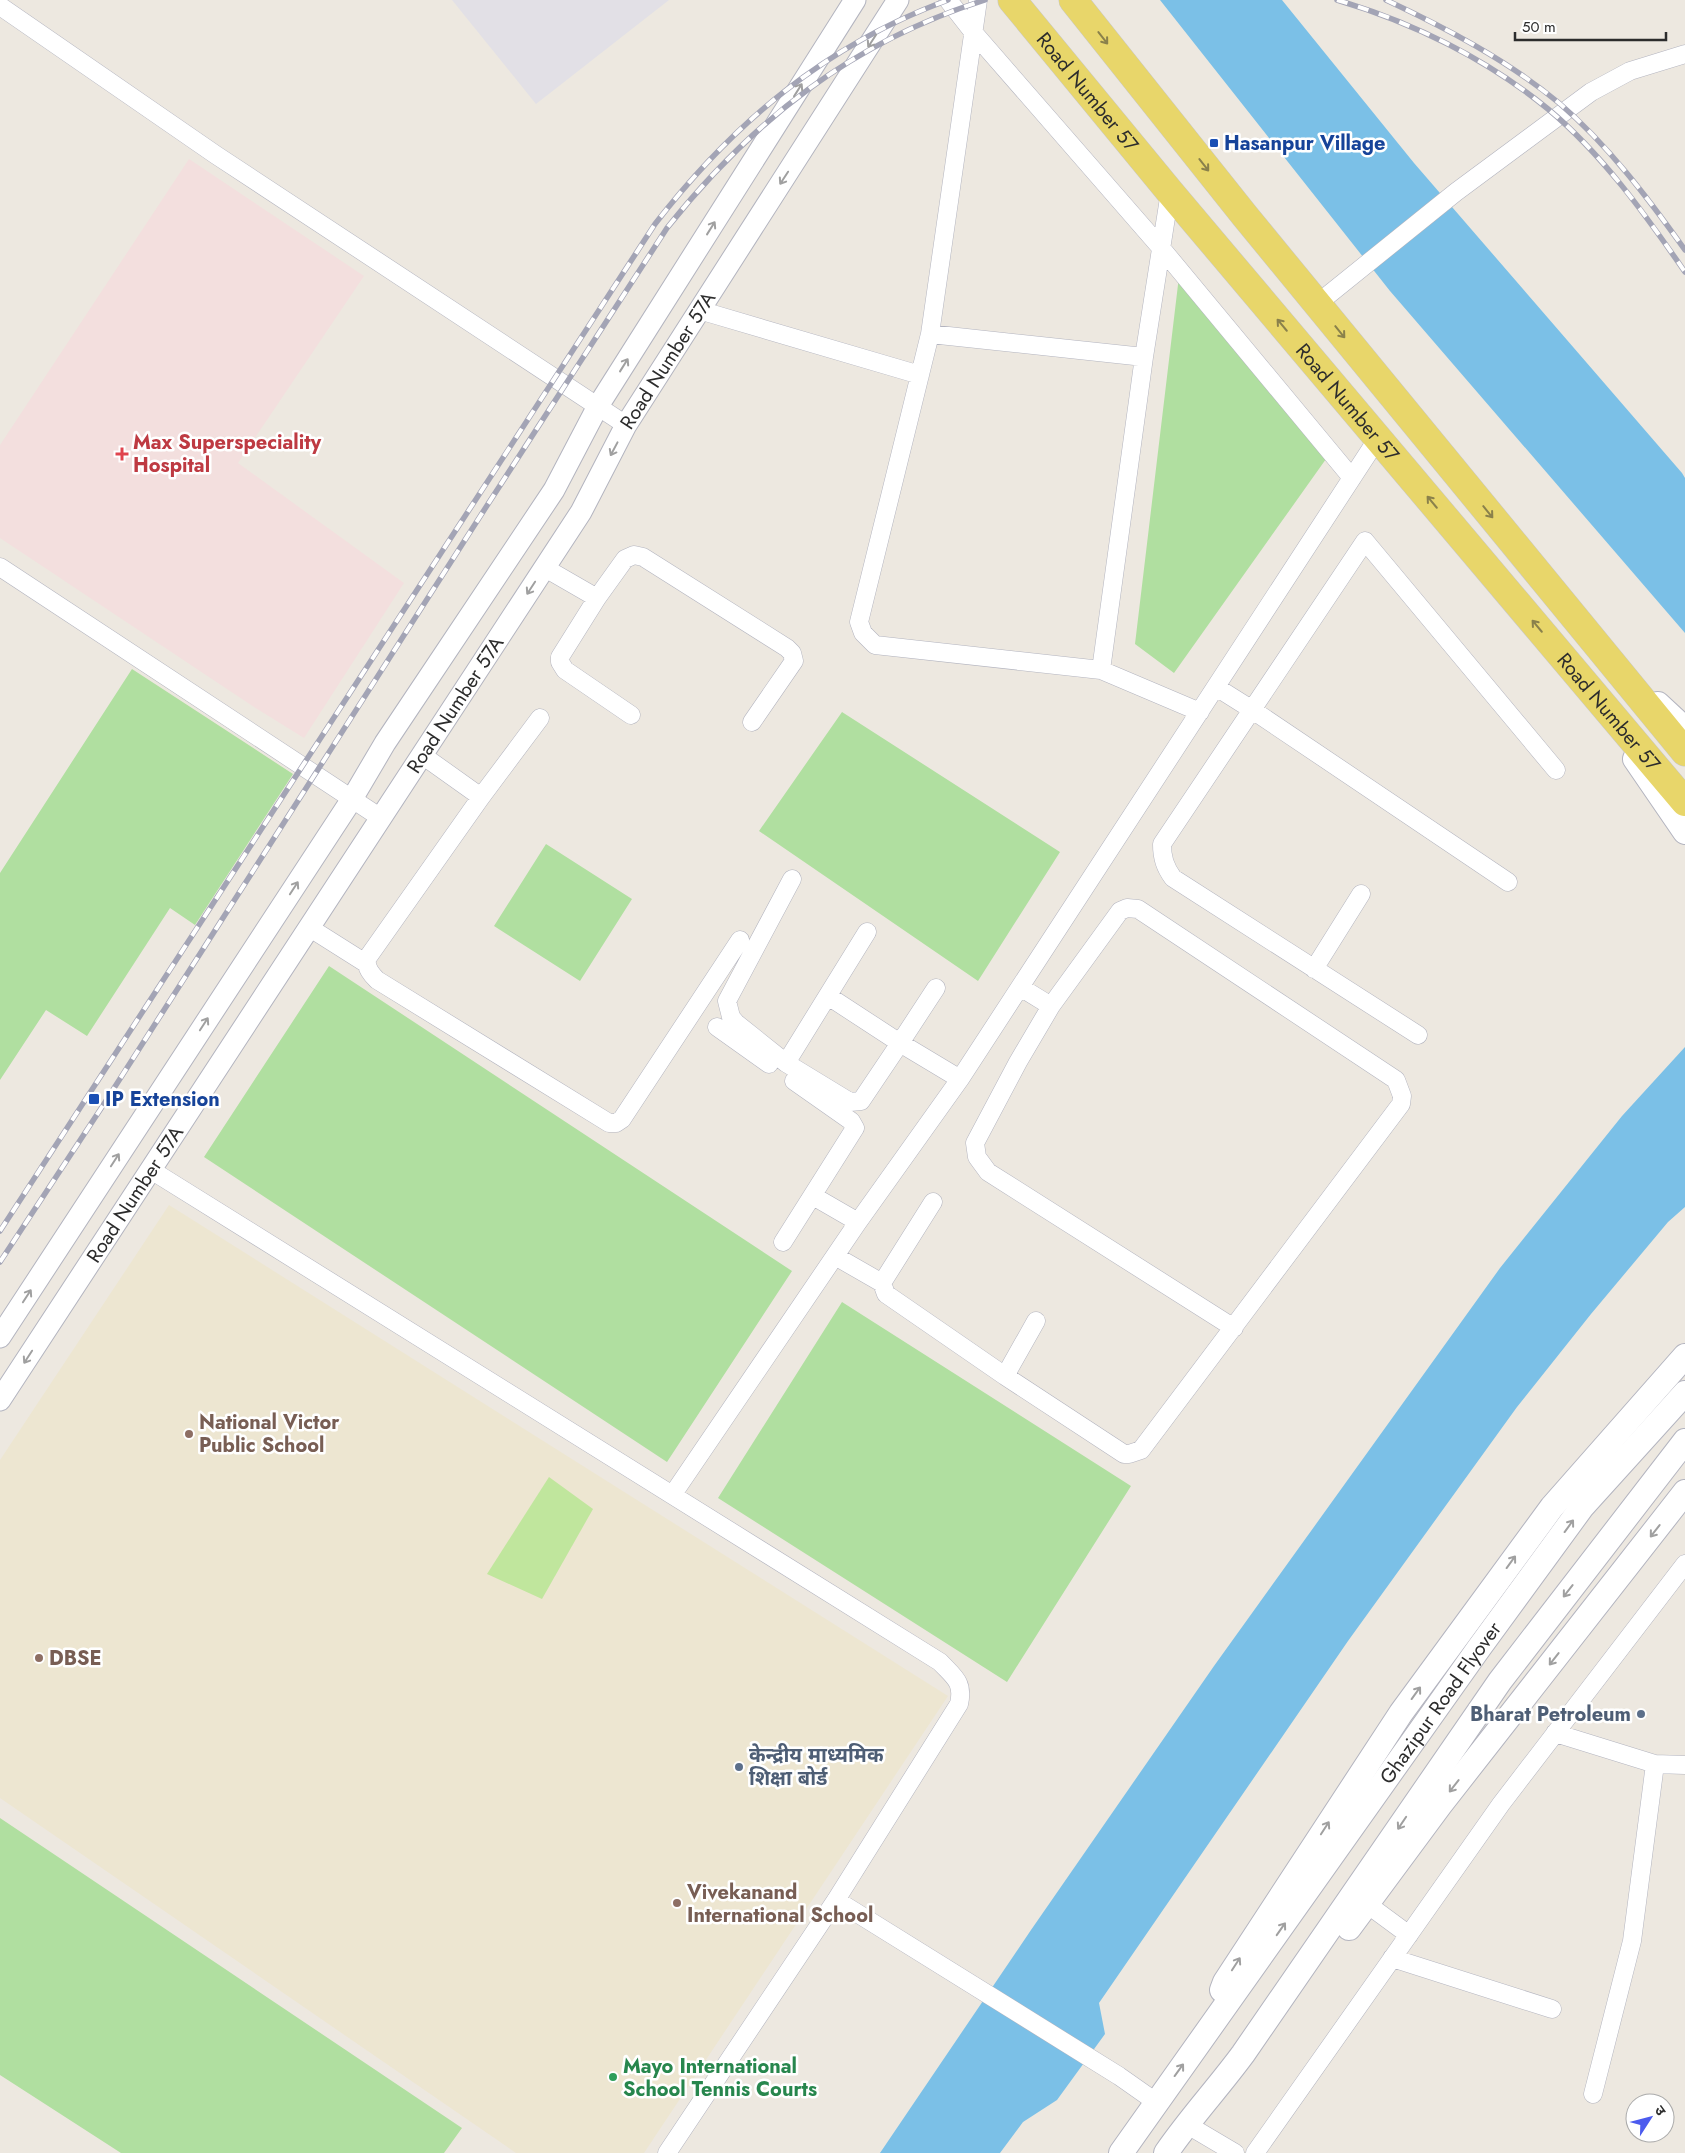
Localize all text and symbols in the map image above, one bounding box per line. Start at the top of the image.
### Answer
scale bar [1515,10,1666,42]
text: 50 m [1522,16,1556,38]
street label: Road Number 57 [1030,26,1146,158]
one-way arrow [1098,31,1109,44]
one-way arrow [867,34,877,48]
one-way arrow [793,84,803,98]
place label: Hasanpur Village [1224,129,1385,158]
marker: Hasanpur Village [1208,137,1220,149]
one-way arrow [1199,159,1210,172]
one-way arrow [779,171,790,185]
one-way arrow [706,221,716,235]
street label: Road Number 57A [613,285,723,435]
one-way arrow [1277,318,1288,331]
one-way arrow [1334,325,1345,338]
street label: Road Number 57 [1289,337,1406,468]
one-way arrow [619,358,629,372]
place label: Max Superspeciality Hospital [133,428,322,480]
one-way arrow [609,441,618,456]
marker: Max Superspeciality Hospital [115,447,129,461]
one-way arrow [1426,496,1438,509]
one-way arrow [1482,505,1493,518]
one-way arrow [526,581,536,595]
one-way arrow [1531,620,1543,633]
street label: Road Number 57A [399,630,511,779]
street label: Road Number 57 [1550,646,1668,778]
one-way arrow [288,881,299,895]
one-way arrow [199,1017,210,1031]
place label: IP Extension [105,1085,220,1114]
marker: IP Extension [87,1092,101,1106]
street label: Road Number 57A [79,1119,191,1268]
one-way arrow [110,1153,121,1167]
one-way arrow [21,1289,32,1303]
one-way arrow [23,1350,34,1364]
place label: National Victor Public School [199,1408,340,1460]
marker: National Victor Public School [183,1428,195,1440]
one-way arrow [1564,1519,1574,1533]
one-way arrow [1649,1524,1660,1537]
one-way arrow [1506,1556,1517,1569]
one-way arrow [1562,1584,1573,1597]
street label: Ghazipur Road Flyover [1372,1615,1508,1790]
place label: DBSE [49,1644,102,1673]
marker: DBSE [33,1652,45,1664]
one-way arrow [1549,1652,1560,1665]
one-way arrow [1411,1686,1421,1700]
place label: Bharat Petroleum [1470,1700,1631,1729]
marker: Bharat Petroleum [1635,1708,1647,1720]
place label: केन्द्रीय माध्यमिक शिक्षा बोर्ड [749,1741,884,1793]
marker: केन्द्रीय माध्यमिक शिक्षा बोर्ड [733,1761,745,1773]
one-way arrow [1449,1780,1460,1793]
one-way arrow [1397,1816,1407,1830]
one-way arrow [1321,1822,1331,1836]
place label: Vivekanand International School [686,1878,873,1930]
marker: Vivekanand International School [671,1897,683,1909]
one-way arrow [1276,1922,1286,1936]
one-way arrow [1231,1957,1241,1971]
place label: Mayo International School Tennis Courts [623,2052,817,2104]
one-way arrow [1174,2063,1184,2077]
marker: Mayo International School Tennis Courts [607,2071,619,2083]
north arrow [1625,2093,1675,2143]
text: उ [1650,2101,1671,2120]

